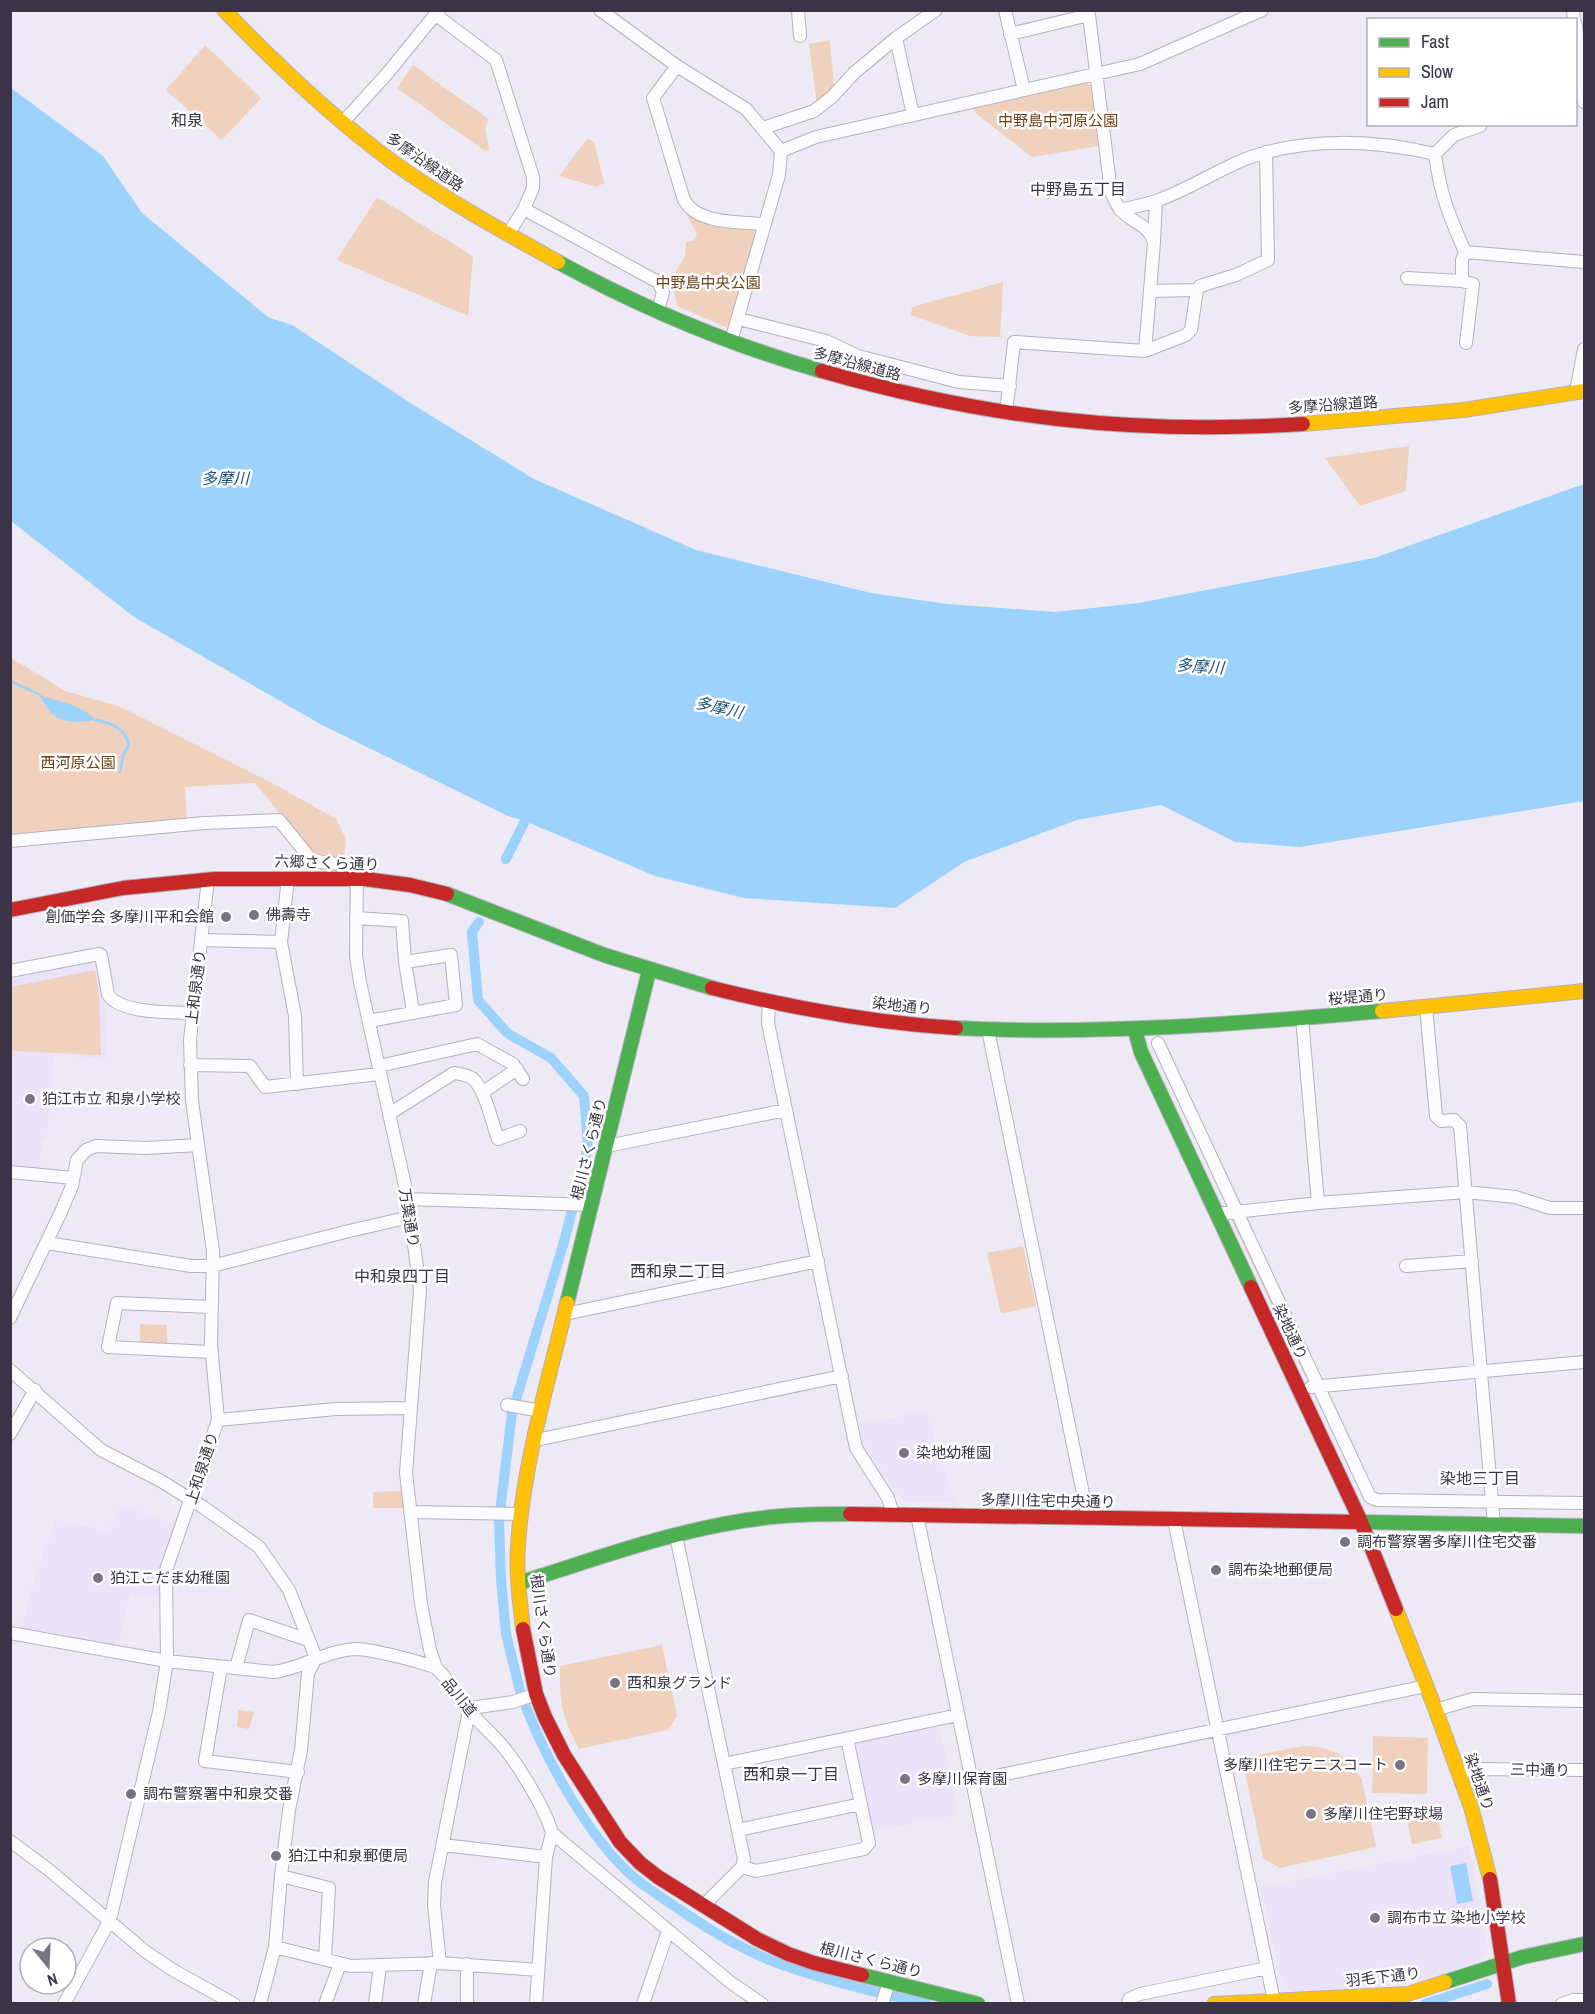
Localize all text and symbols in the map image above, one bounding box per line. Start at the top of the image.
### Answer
legend [1367,18,1577,126]
text: Fast [1421,29,1449,54]
text: Slow [1421,59,1453,84]
text: Jam [1421,89,1449,114]
district label: 和泉 [171,109,203,131]
park label: 中野島中河原公園 [998,110,1118,131]
street label: 多摩沿線道路 [382,127,468,196]
district label: 中野島五丁目 [1030,178,1126,200]
park label: 中野島中央公園 [655,272,761,293]
street label: 多摩沿線道路 [811,342,903,385]
street label: 多摩沿線道路 [1287,391,1379,418]
water label: 多摩川 [201,467,251,489]
water label: 多摩川 [1175,653,1227,679]
water label: 多摩川 [693,691,747,724]
park label: 西河原公園 [40,752,116,773]
street label: 六郷さくら通り [274,850,380,875]
place label: 佛壽寺 [266,904,311,925]
place label: 創価学会 多摩川平和会館 [46,906,214,927]
marker: 佛壽寺 [247,908,261,922]
marker: 創価学会 多摩川平和会館 [219,910,233,924]
street label: 上和泉通り [181,948,210,1025]
street label: 桜堤通り [1327,983,1389,1010]
street label: 染地通り [871,992,933,1019]
place label: 狛江市立 和泉小学校 [42,1088,180,1109]
marker: 狛江市立 和泉小学校 [23,1092,37,1106]
street label: 根川さくら通り [566,1095,611,1202]
street label: 万葉通り [394,1187,425,1249]
district label: 西和泉二丁目 [630,1260,726,1282]
district label: 中和泉四丁目 [354,1265,450,1287]
street label: 染地通り [1268,1300,1313,1363]
street label: 上和泉通り [180,1429,223,1507]
place label: 染地幼稚園 [916,1442,991,1463]
marker: 染地幼稚園 [897,1446,911,1460]
district label: 染地三丁目 [1440,1467,1520,1489]
street label: 多摩川住宅中央通り [980,1489,1116,1512]
place label: 調布警察署多摩川住宅交番 [1357,1531,1537,1552]
marker: 調布警察署多摩川住宅交番 [1338,1535,1352,1549]
place label: 調布染地郵便局 [1228,1559,1333,1580]
marker: 調布染地郵便局 [1209,1563,1223,1577]
place label: 狛江こだま幼稚園 [110,1567,230,1588]
marker: 狛江こだま幼稚園 [91,1571,105,1585]
street label: 根川さくら通り [526,1572,561,1679]
place label: 西和泉グランド [627,1672,732,1693]
street label: 品川道 [437,1673,482,1721]
marker: 西和泉グランド [608,1676,622,1690]
street label: 染地通り [1460,1750,1499,1814]
place label: 多摩川住宅テニスコート [1223,1754,1388,1775]
marker: 多摩川住宅テニスコート [1393,1758,1407,1772]
street label: 三中通り [1510,1758,1570,1781]
district label: 西和泉一丁目 [743,1763,839,1785]
place label: 多摩川保育園 [917,1768,1007,1789]
marker: 多摩川保育園 [898,1772,912,1786]
place label: 調布警察署中和泉交番 [143,1783,293,1804]
marker: 調布警察署中和泉交番 [124,1787,138,1801]
place label: 多摩川住宅野球場 [1323,1803,1443,1824]
marker: 多摩川住宅野球場 [1304,1807,1318,1821]
place label: 狛江中和泉郵便局 [288,1845,408,1866]
marker: 狛江中和泉郵便局 [269,1849,283,1863]
place label: 調布市立 染地小学校 [1387,1907,1525,1928]
marker: 調布市立 染地小学校 [1368,1911,1382,1925]
north arrow [18,1936,78,1996]
street label: 根川さくら通り [818,1937,925,1982]
street label: 羽毛下通り [1345,1962,1421,1991]
text: N [45,1968,61,1992]

